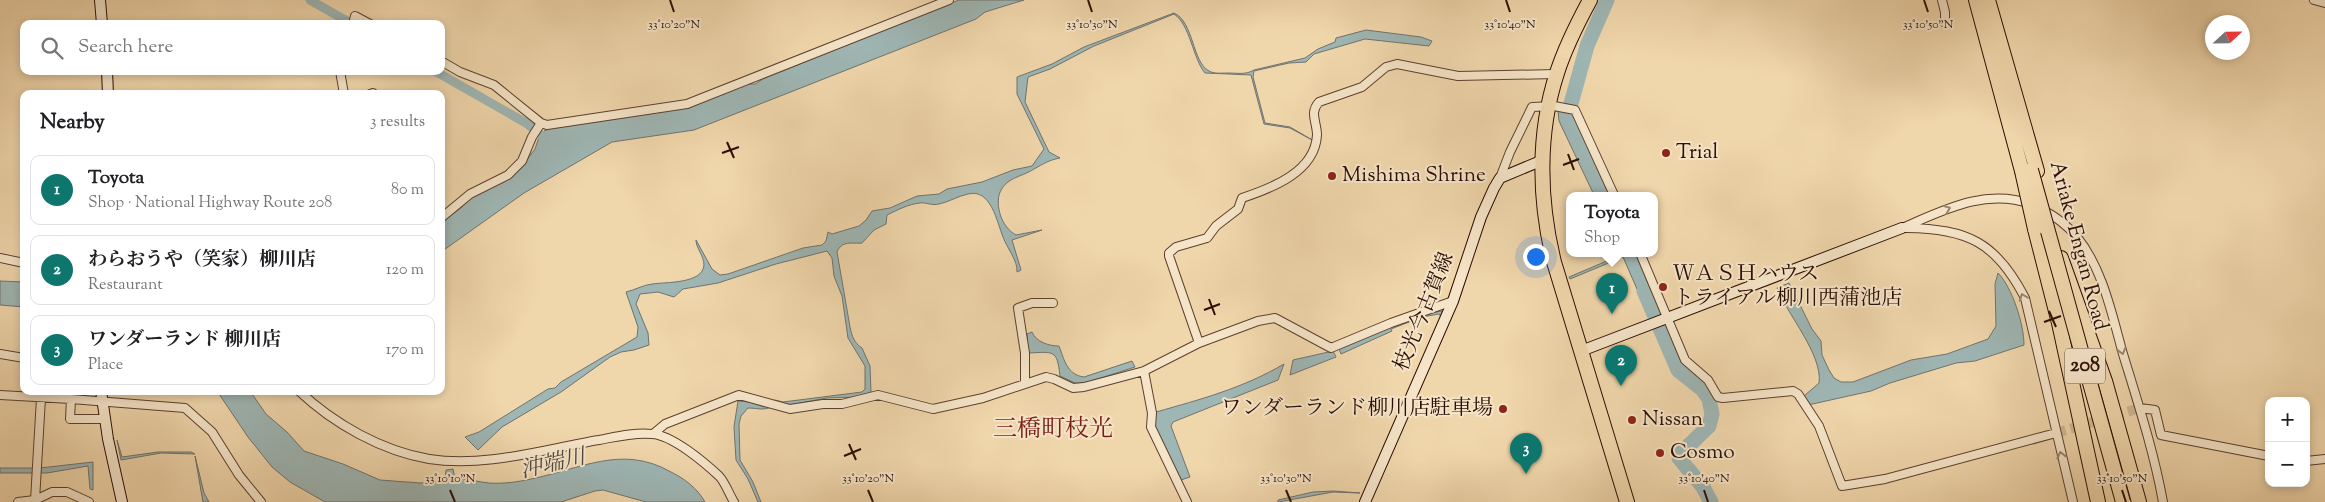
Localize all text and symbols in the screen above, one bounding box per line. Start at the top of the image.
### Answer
north arrow [2205,15,2250,60]
text: 33°10'20"N [648,16,700,34]
text: 33°10'30"N [1066,16,1118,34]
text: 33°10'40"N [1484,16,1536,34]
text: 33°10'50"N [1903,16,1954,34]
search box [20,20,445,75]
icon: search [38,34,66,62]
text: Search here [78,34,173,61]
text: Nearby [40,108,105,138]
text: 3 results [370,111,425,134]
place label: Trial [1676,138,1718,168]
marker: Trial [1660,147,1672,159]
street label: Ariake Engan Road [2041,158,2115,334]
place label: Mishima Shrine [1342,161,1486,191]
text: Toyota [88,165,144,192]
marker: Mishima Shrine [1326,170,1338,182]
text: 1 [54,179,60,202]
text: 80 m [391,179,424,202]
text: Shop · National Highway Route 208 [88,192,332,215]
popup [1566,192,1658,257]
text: Toyota [1584,200,1640,227]
one-way arrow [1942,205,1951,216]
text: Shop [1584,227,1620,250]
your location [1523,244,1549,270]
text: わらおうや（笑家）柳川店 [88,247,316,274]
street label: 枝光今古賀線 [1387,248,1463,376]
text: 2 [53,259,61,282]
text: 120 m [386,259,424,282]
place label: ＷＡＳＨハウス トライアル柳川西蒲池店 [1673,260,1902,314]
pin: 1 [1596,273,1628,314]
text: Restaurant [88,274,163,297]
marker: ＷＡＳＨハウス トライアル柳川西蒲池店 [1657,281,1669,293]
one-way arrow [2019,293,2029,302]
text: ワンダーランド 柳川店 [88,327,281,354]
text: 3 [54,339,60,362]
text: 170 m [386,339,424,362]
pin: 2 [1605,345,1637,386]
one-way arrow [2117,346,2127,355]
road number: 208 [2065,348,2105,384]
text: Place [88,354,123,377]
place label: ワンダーランド柳川店駐車場 [1221,394,1493,424]
map controls [2265,397,2310,487]
button: + [2265,397,2310,442]
marker: ワンダーランド柳川店駐車場 [1497,403,1509,415]
place label: Nissan [1642,405,1703,435]
district label: 三橋町枝光 [993,413,1113,447]
marker: Nissan [1626,414,1638,426]
pin: 3 [1510,433,1542,474]
place label: Cosmo [1670,438,1735,468]
water label: 沖端川 [517,442,591,488]
button: − [2265,442,2310,487]
marker: Cosmo [1654,447,1666,459]
one-way arrow [2057,451,2067,459]
text: 33°10'10"N [425,470,476,488]
text: 33°10'20"N [842,470,894,488]
text: 33°10'30"N [1260,470,1312,488]
text: 33°10'40"N [1678,470,1730,488]
text: 33°10'50"N [2097,470,2148,488]

